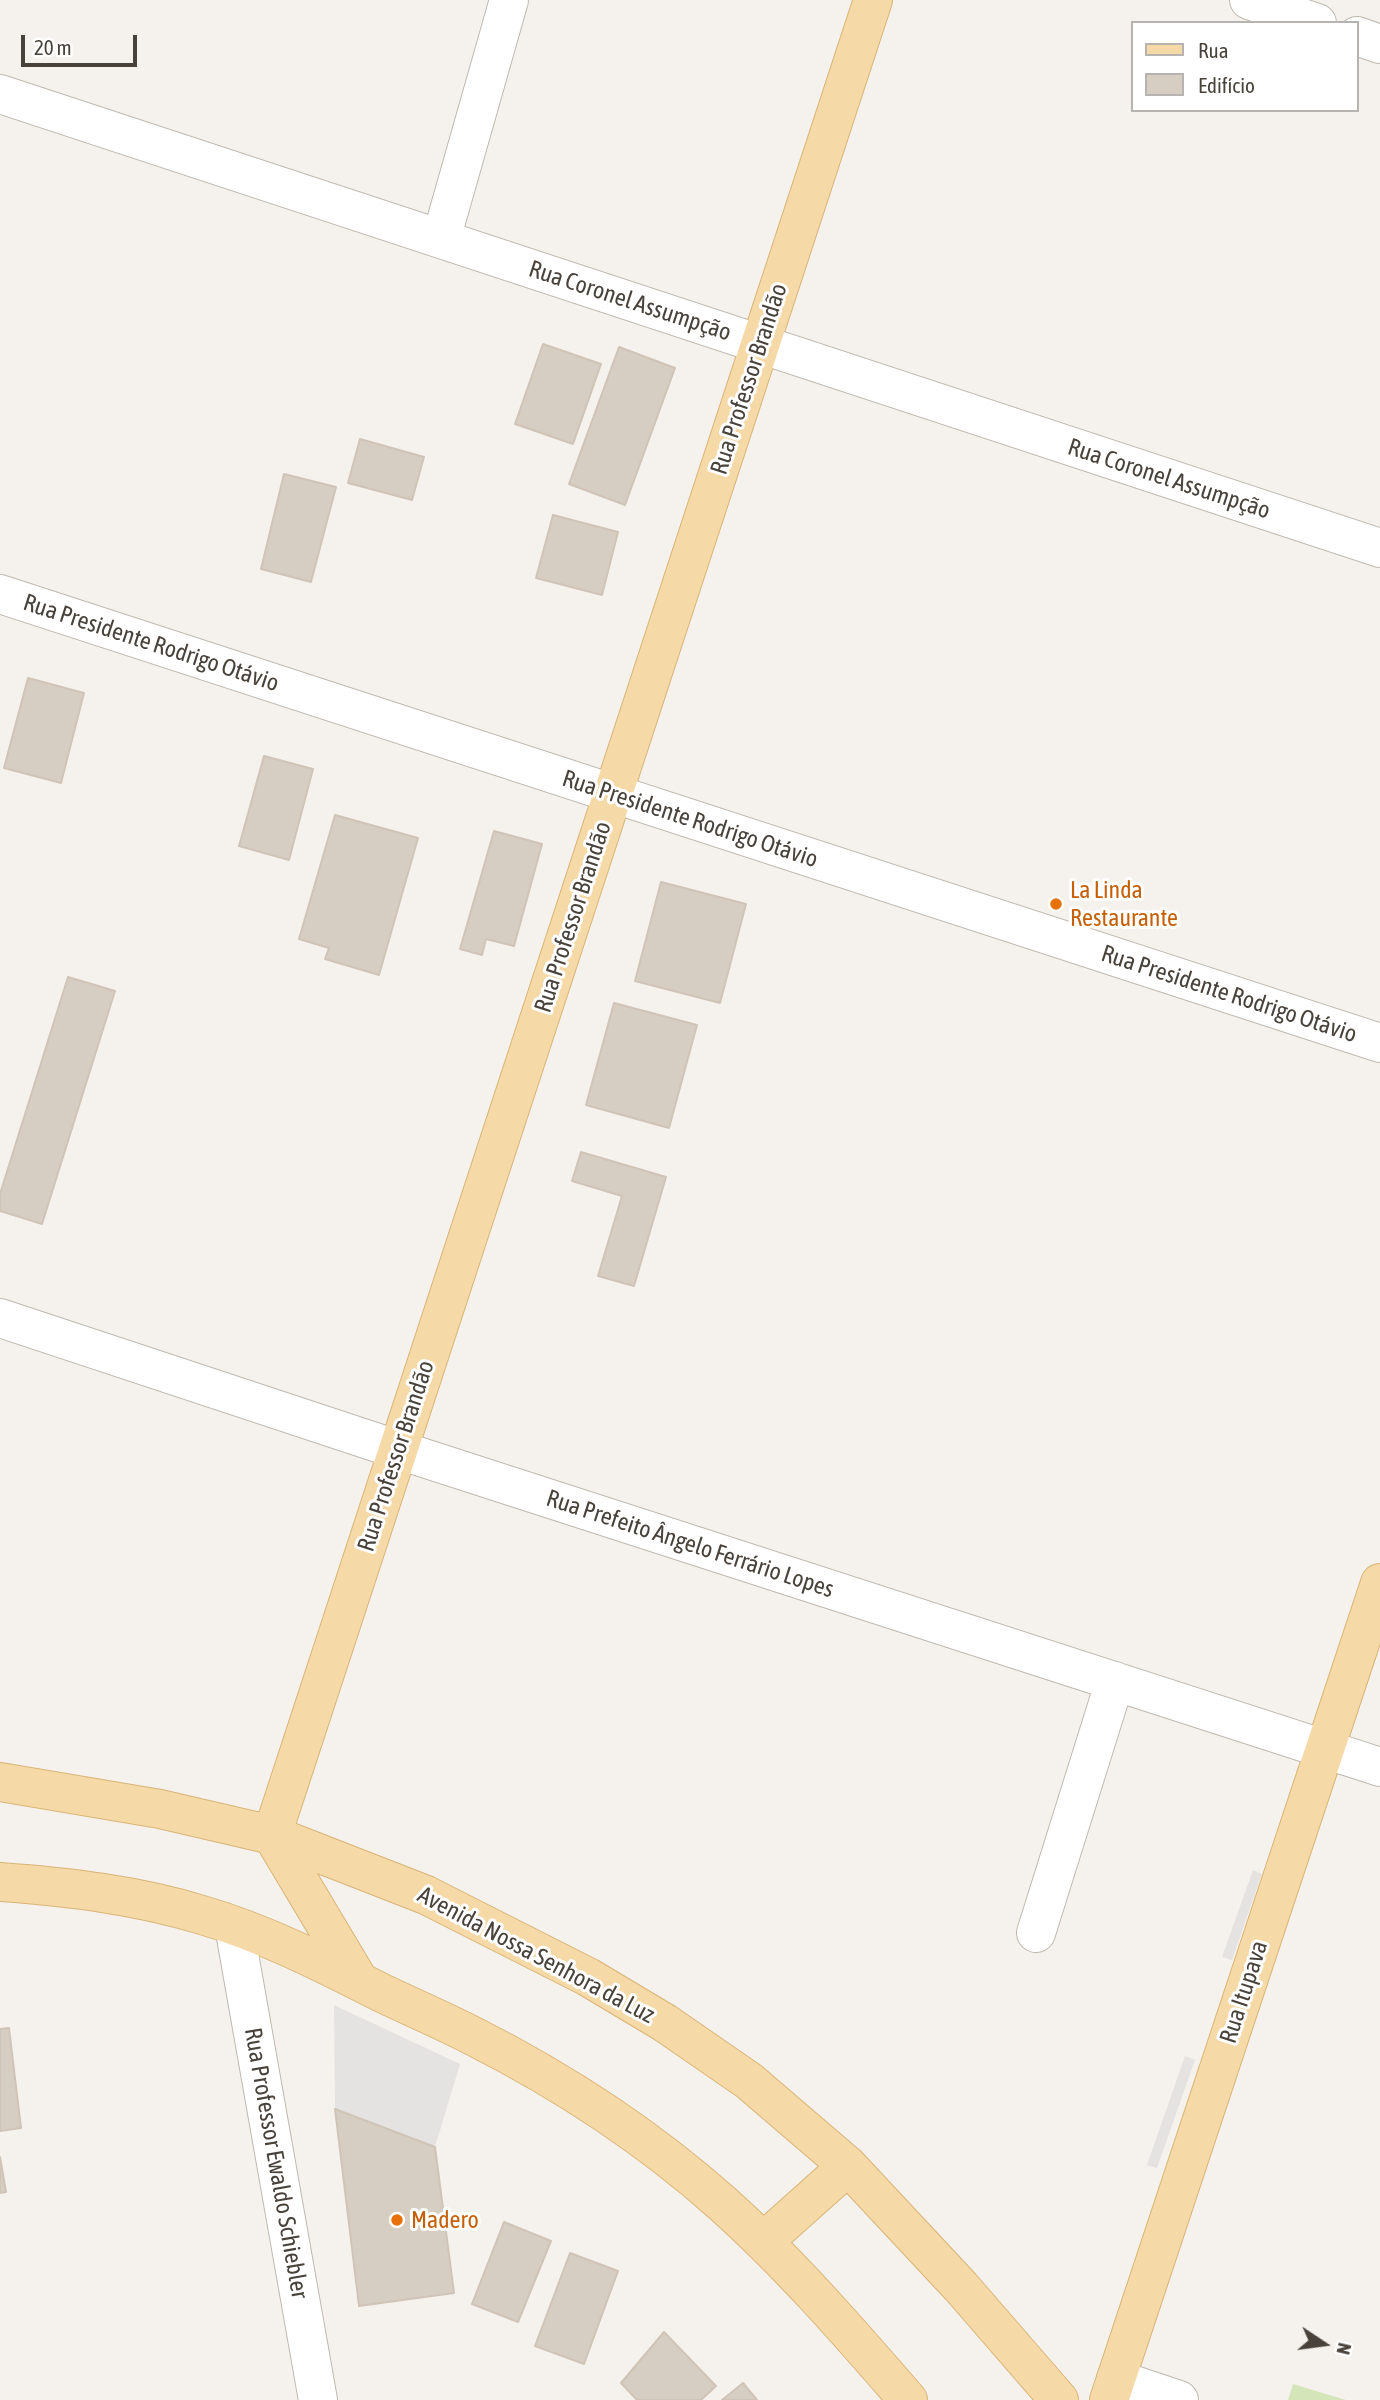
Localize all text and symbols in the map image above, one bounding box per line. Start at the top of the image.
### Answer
scale bar [24,21,140,65]
legend [1132,21,1359,112]
text: 20 m [34,35,72,59]
text: Rua [1198,38,1228,62]
text: Edifício [1198,73,1255,97]
street label: Rua Coronel Assumpção [525,255,735,347]
street label: Rua Professor Brandão [705,280,793,478]
street label: Rua Coronel Assumpção [1064,433,1274,525]
street label: Rua Presidente Rodrigo Otávio [20,588,282,698]
street label: Rua Presidente Rodrigo Otávio [559,764,821,874]
street label: Rua Professor Brandão [529,818,617,1016]
place label: La Linda Restaurante [1070,876,1178,932]
marker: La Linda Restaurante [1048,896,1064,912]
street label: Rua Presidente Rodrigo Otávio [1098,939,1360,1049]
street label: Rua Professor Brandão [352,1357,440,1555]
street label: Rua Prefeito Ângelo Ferrário Lopes [543,1484,837,1604]
street label: Avenida Nossa Senhora da Luz [413,1880,659,2030]
street label: Rua Itupava [1214,1937,1274,2047]
street label: Rua Professor Ewaldo Schiebler [238,2025,314,2301]
place label: Madero [411,2206,479,2234]
marker: Madero [389,2212,405,2228]
north arrow [1289,2309,1359,2379]
text: N [1332,2341,1356,2357]

